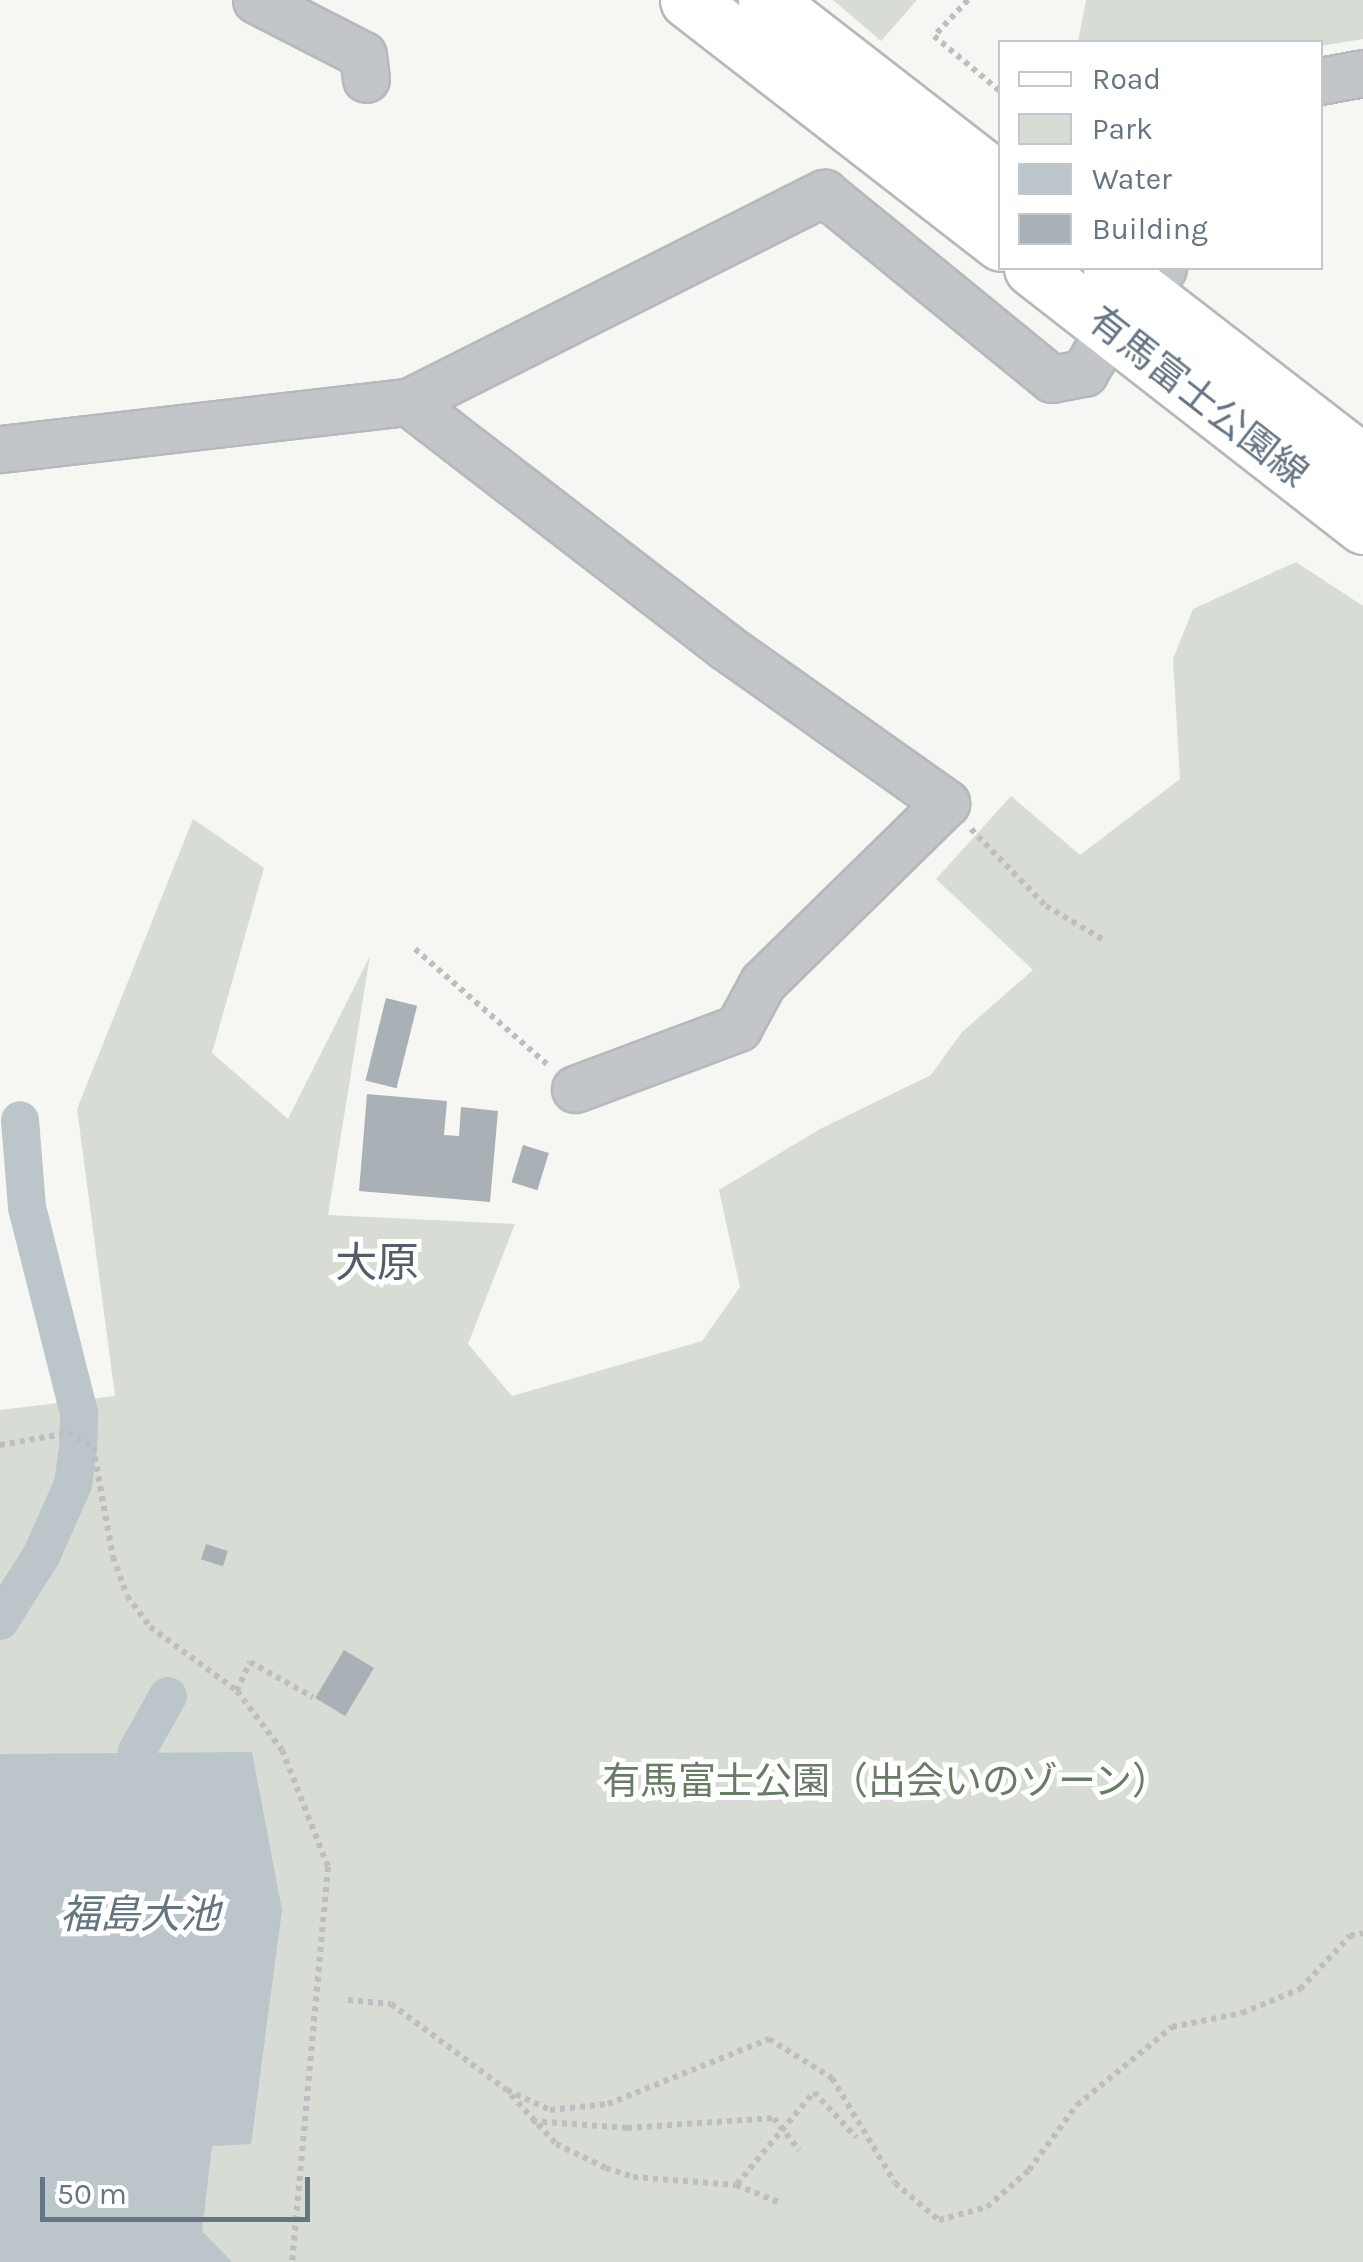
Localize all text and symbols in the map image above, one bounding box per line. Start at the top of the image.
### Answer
legend [998,40,1323,270]
text: Road [1092,61,1161,97]
text: Park [1092,111,1153,147]
text: Water [1092,161,1172,197]
text: Building [1092,211,1208,247]
street label: 有馬富士公園線 [1079,297,1317,497]
district label: 大原 [335,1238,419,1288]
park label: 有馬富士公園（出会いのゾーン） [601,1759,1171,1805]
water label: 福島大池 [60,1891,220,1939]
scale bar [45,2157,315,2219]
text: 50 m [57,2176,127,2212]

